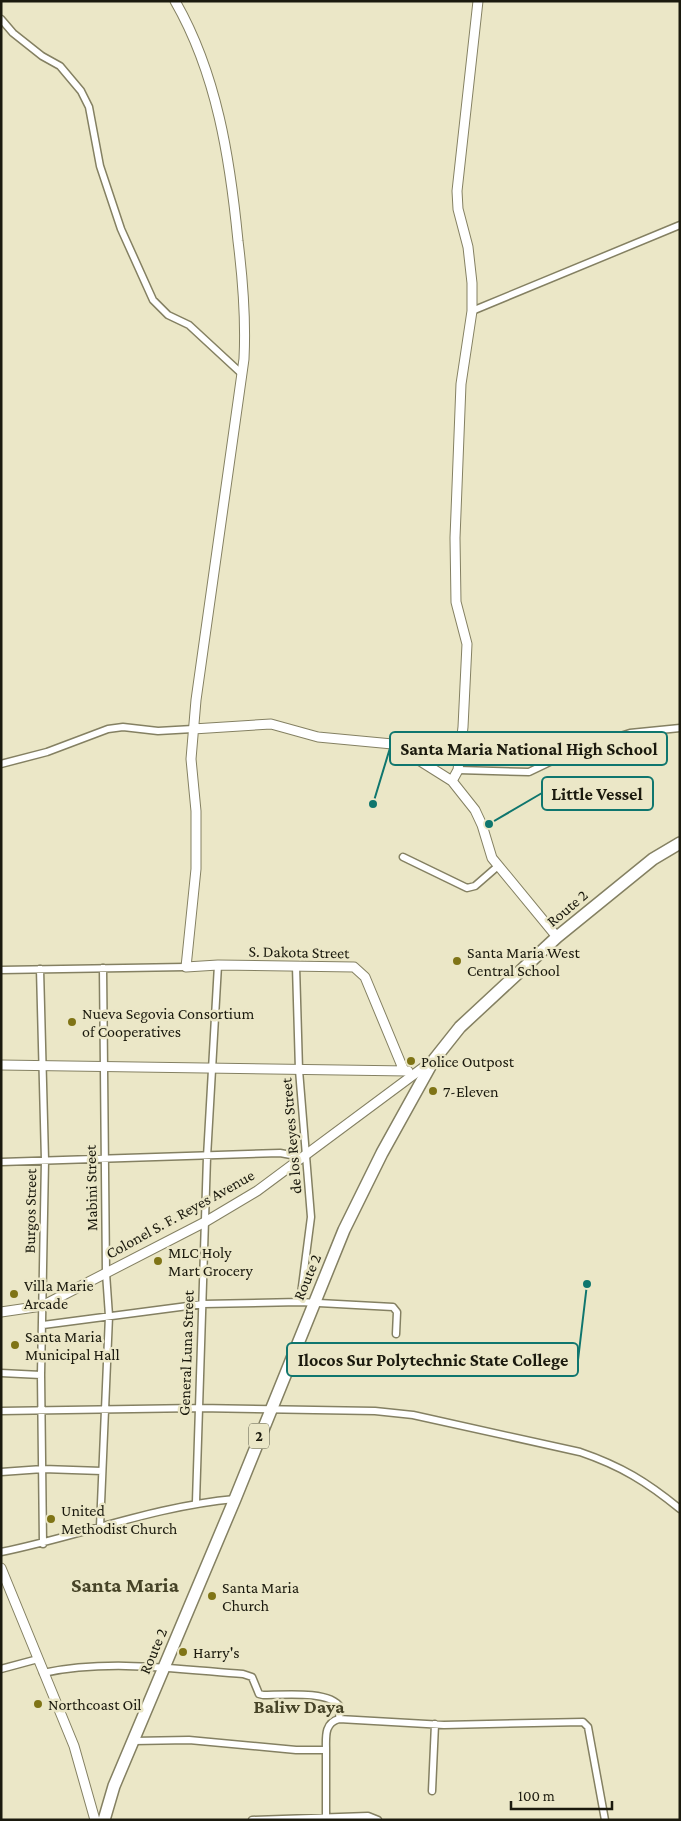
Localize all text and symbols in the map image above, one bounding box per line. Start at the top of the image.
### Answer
callout: Santa Maria National High School [390,732,667,765]
text: Santa Maria National High School [400,739,658,759]
callout: Little Vessel [542,777,653,810]
text: Little Vessel [551,784,643,804]
street label: Route 2 [543,886,591,930]
street label: S. Dakota Street [249,943,350,961]
place label: Santa Maria West Central School [467,944,580,979]
marker: Santa Maria West Central School [451,955,463,967]
place label: Nueva Segovia Consortium of Cooperatives [82,1005,255,1041]
marker: Nueva Segovia Consortium of Cooperatives [66,1016,78,1028]
place label: Police Outpost [421,1053,515,1071]
marker: Police Outpost [405,1055,417,1067]
street label: de los Reyes Street [277,1076,306,1195]
place label: 7-Eleven [443,1083,499,1100]
marker: 7-Eleven [427,1085,439,1097]
street label: Mabini Street [82,1144,100,1231]
street label: Colonel S. F. Reyes Avenue [103,1166,258,1263]
street label: Burgos Street [21,1168,40,1254]
place label: MLC Holy Mart Grocery [168,1244,253,1280]
street label: Route 2 [290,1251,324,1302]
marker: MLC Holy Mart Grocery [152,1255,164,1267]
place label: Villa Marie Arcade [24,1277,93,1312]
marker: Villa Marie Arcade [8,1288,20,1300]
street label: General Luna Street [175,1289,197,1416]
place label: Santa Maria Municipal Hall [25,1328,120,1364]
marker: Santa Maria Municipal Hall [9,1339,21,1351]
callout: Ilocos Sur Polytechnic State College [287,1343,578,1376]
text: Ilocos Sur Polytechnic State College [298,1350,568,1370]
road number: 2 [249,1424,269,1448]
place label: United Methodist Church [61,1502,178,1537]
marker: United Methodist Church [45,1513,57,1525]
district label: Santa Maria [71,1573,180,1597]
place label: Santa Maria Church [222,1579,300,1614]
marker: Santa Maria Church [206,1590,218,1602]
street label: Route 2 [136,1625,170,1676]
place label: Harry's [193,1644,240,1662]
marker: Harry's [177,1646,189,1658]
place label: Northcoast Oil [48,1696,142,1713]
district label: Baliw Daya [254,1696,345,1717]
marker: Northcoast Oil [32,1698,44,1710]
scale bar [511,1778,612,1810]
text: 100 m [518,1788,555,1804]

